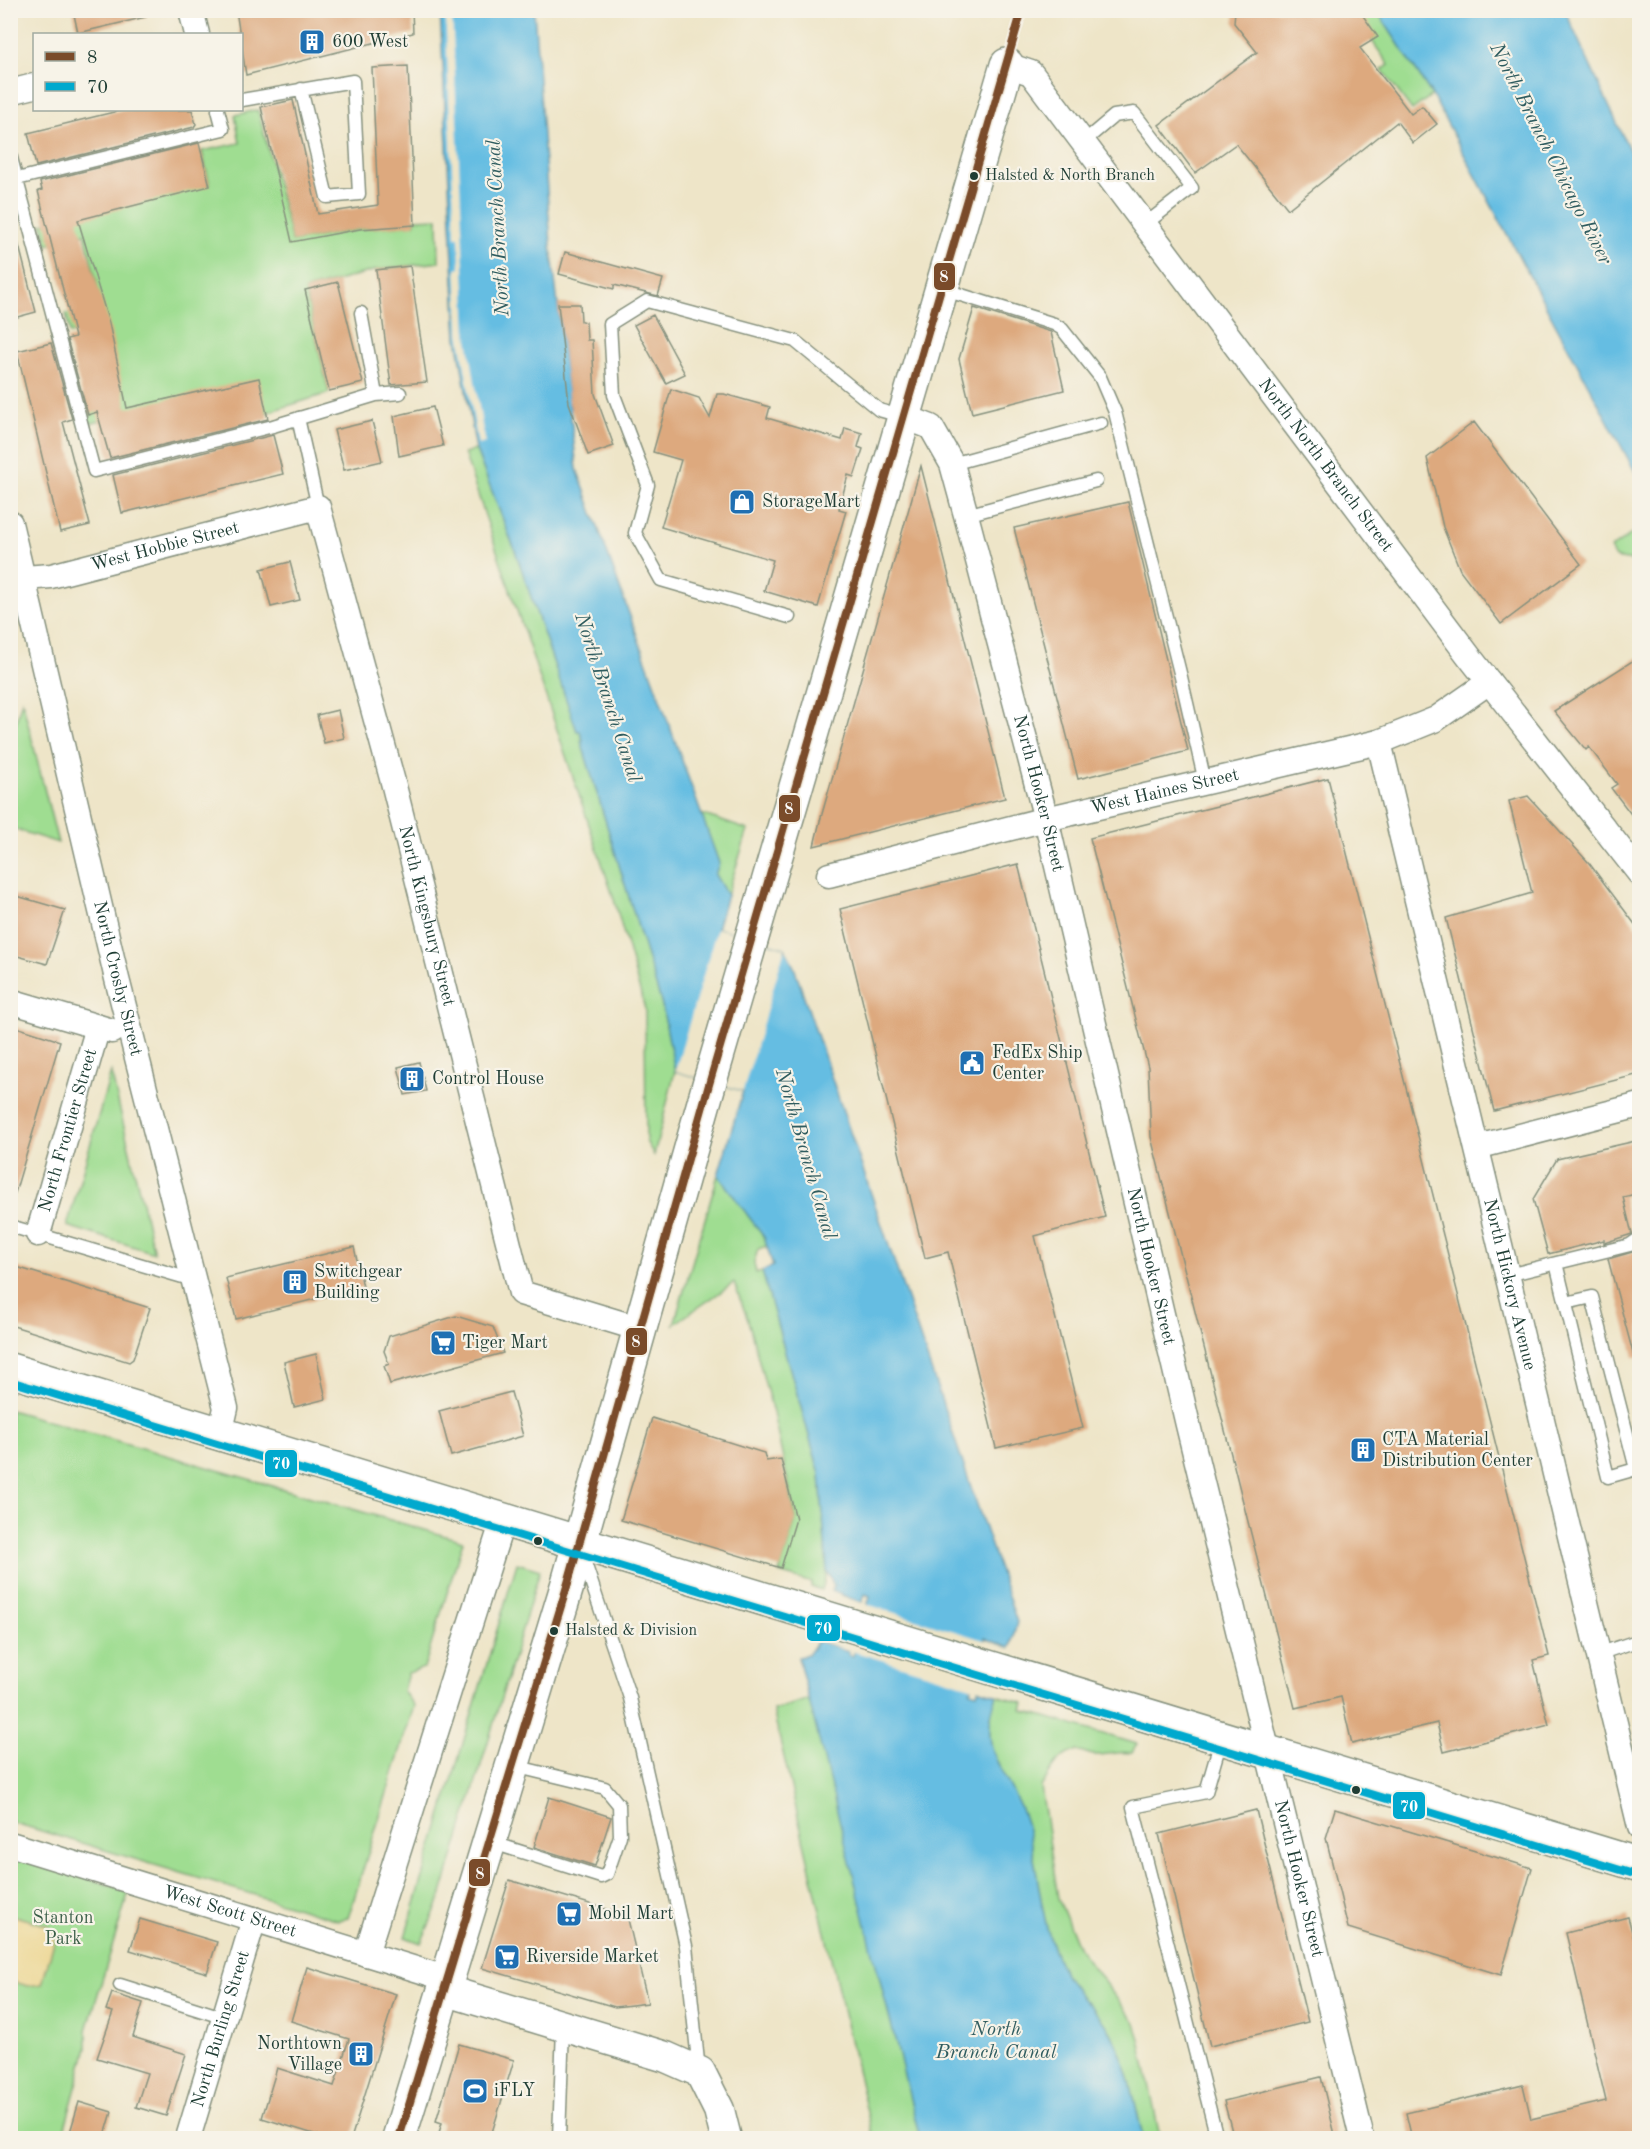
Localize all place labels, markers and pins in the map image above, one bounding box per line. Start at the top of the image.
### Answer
building icon: 600 West [297,27,327,57]
place label: 600 West [332,33,408,51]
place label: Halsted & North Branch [985,168,1155,184]
marker: Halsted & North Branch [968,170,980,182]
shop icon: StorageMart [727,487,757,517]
place label: StorageMart [762,493,860,511]
place label: FedEx Ship Center [992,1044,1083,1083]
public building icon: FedEx Ship Center [957,1048,987,1078]
building icon: Control House [397,1064,427,1094]
place label: Control House [432,1070,544,1088]
place label: Switchgear Building [314,1263,403,1302]
building icon: Switchgear Building [280,1267,310,1297]
supermarket icon: Tiger Mart [428,1328,458,1358]
place label: Tiger Mart [462,1334,548,1352]
place label: CTA Material Distribution Center [1382,1431,1534,1470]
building icon: CTA Material Distribution Center [1348,1435,1378,1465]
unlabelled marker [532,1535,544,1547]
place label: Halsted & Division [565,1623,697,1639]
marker: Halsted & Division [548,1625,560,1637]
unlabelled marker [1350,1784,1362,1796]
supermarket icon: Mobil Mart [554,1899,584,1929]
place label: Mobil Mart [588,1905,674,1923]
supermarket icon: Riverside Market [492,1942,522,1972]
place label: Riverside Market [526,1948,659,1966]
place label: Northtown Village [257,2035,342,2074]
building icon: Northtown Village [346,2039,376,2069]
sports icon: iFLY [460,2076,490,2106]
place label: iFLY [494,2082,535,2100]

